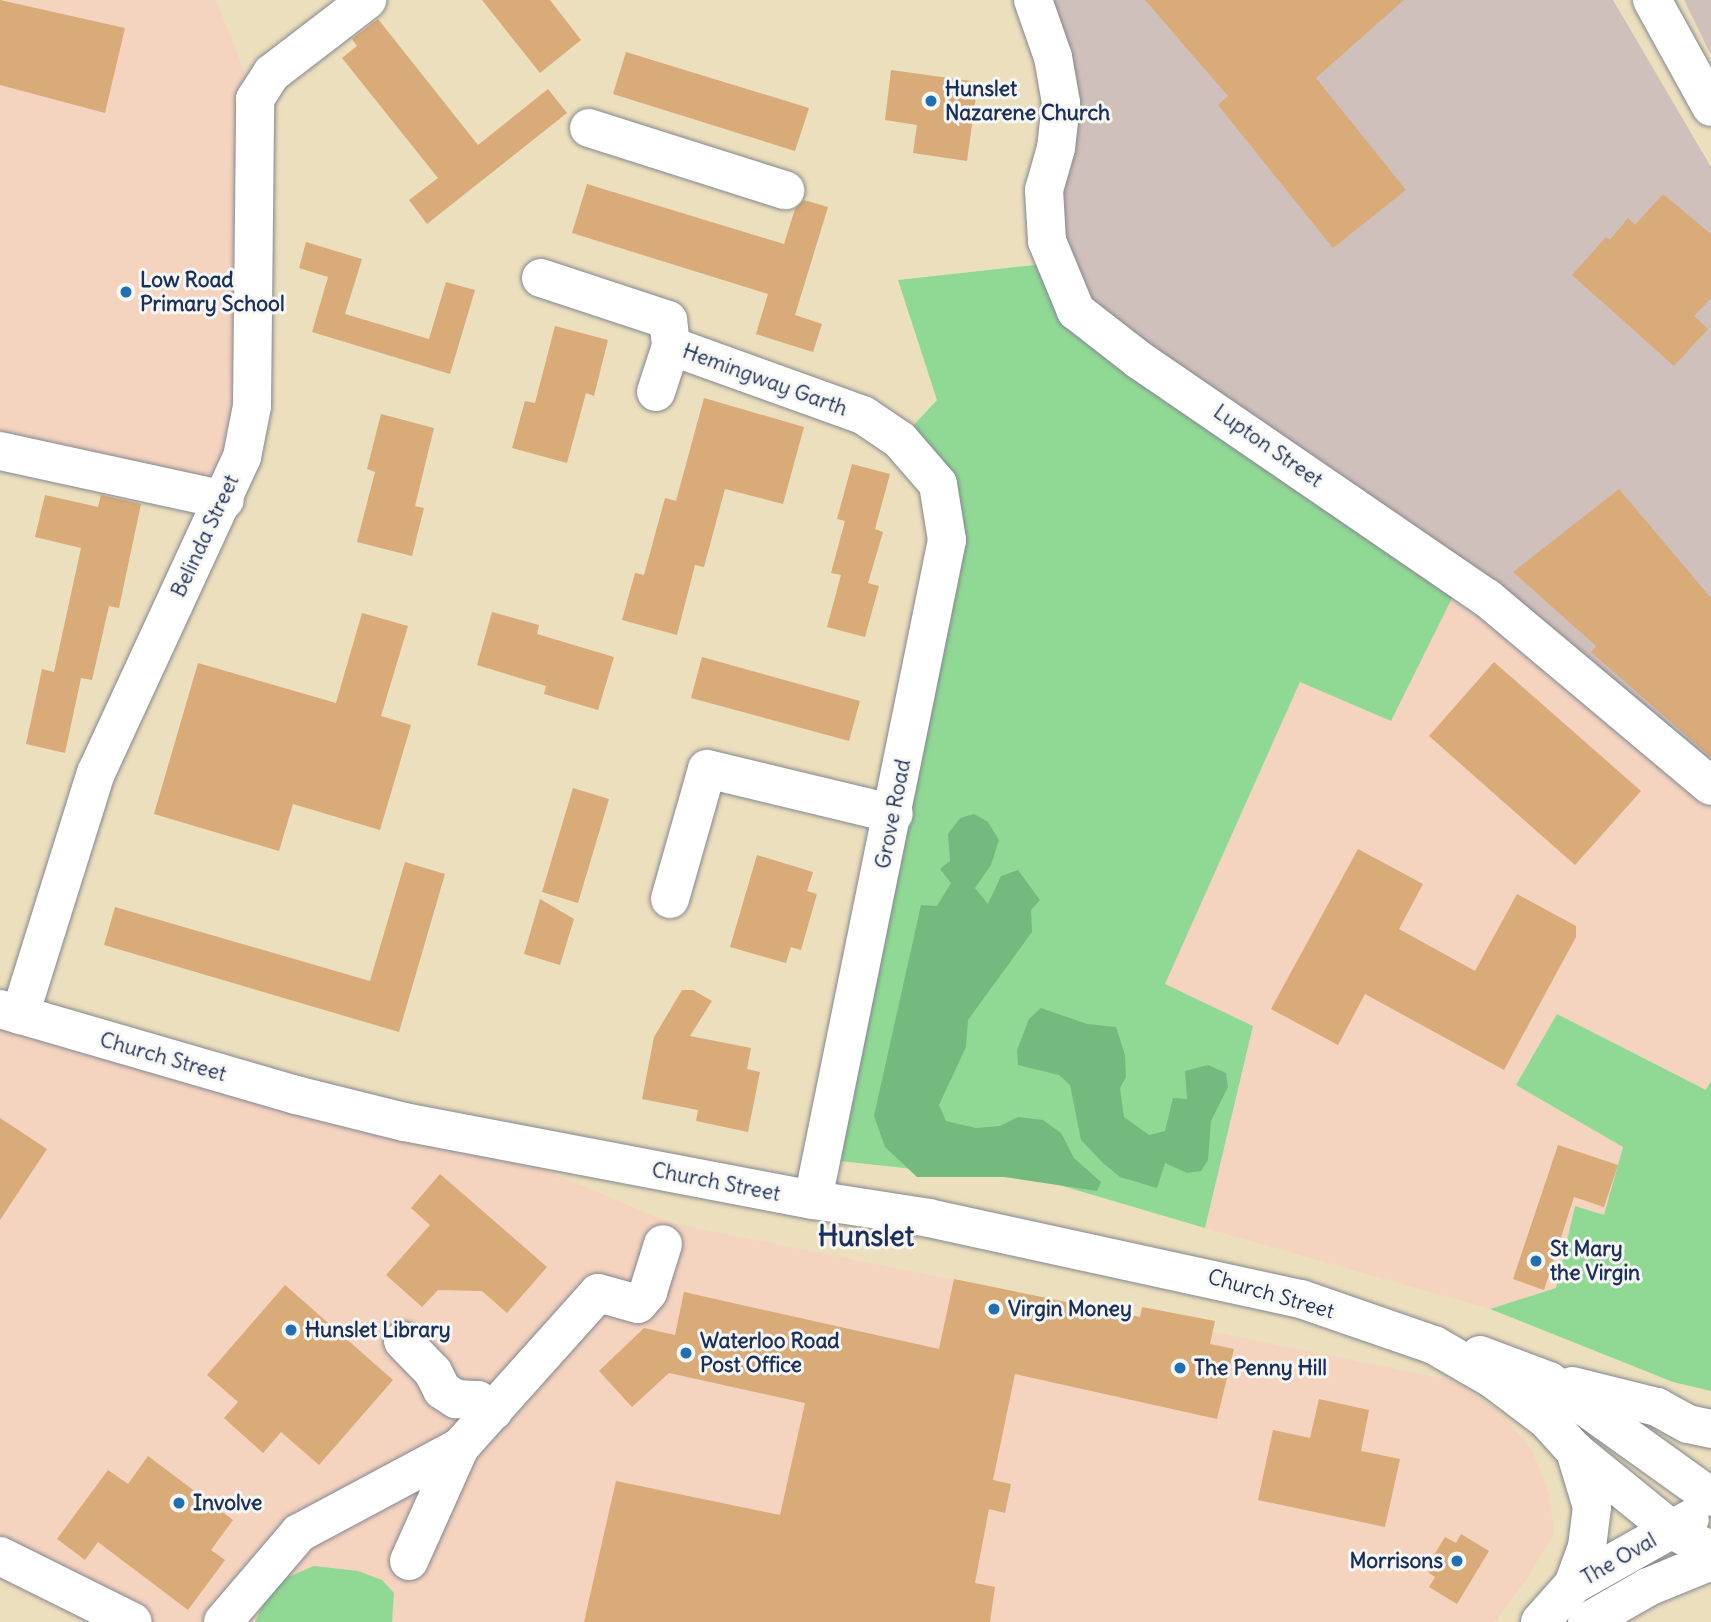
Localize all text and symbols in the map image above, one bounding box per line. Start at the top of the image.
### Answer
place label: Hunslet Nazarene Church [945,76,1110,126]
marker: Hunslet Nazarene Church [923,93,939,109]
place label: Low Road Primary School [140,267,285,317]
marker: Low Road Primary School [118,284,134,300]
street label: Hemingway Garth [679,338,851,422]
street label: Lupton Street [1209,399,1327,493]
street label: Belinda Street [166,471,244,601]
street label: Grove Road [870,757,916,871]
street label: Church Street [97,1027,229,1087]
street label: Church Street [650,1157,782,1207]
district label: Hunslet [818,1219,914,1253]
place label: St Mary the Virgin [1550,1236,1640,1286]
marker: St Mary the Virgin [1528,1253,1544,1269]
street label: Church Street [1205,1264,1337,1324]
place label: Virgin Money [1008,1296,1132,1322]
marker: Virgin Money [986,1301,1002,1317]
place label: Hunslet Library [305,1317,451,1343]
marker: Hunslet Library [283,1322,299,1338]
place label: Waterloo Road Post Office [700,1328,840,1378]
marker: Waterloo Road Post Office [678,1345,694,1361]
place label: The Penny Hill [1194,1355,1327,1381]
marker: The Penny Hill [1172,1360,1188,1376]
place label: Involve [193,1490,262,1516]
marker: Involve [171,1495,187,1511]
street label: The Oval [1577,1527,1661,1591]
place label: Morrisons [1349,1548,1443,1574]
marker: Morrisons [1449,1553,1465,1569]

